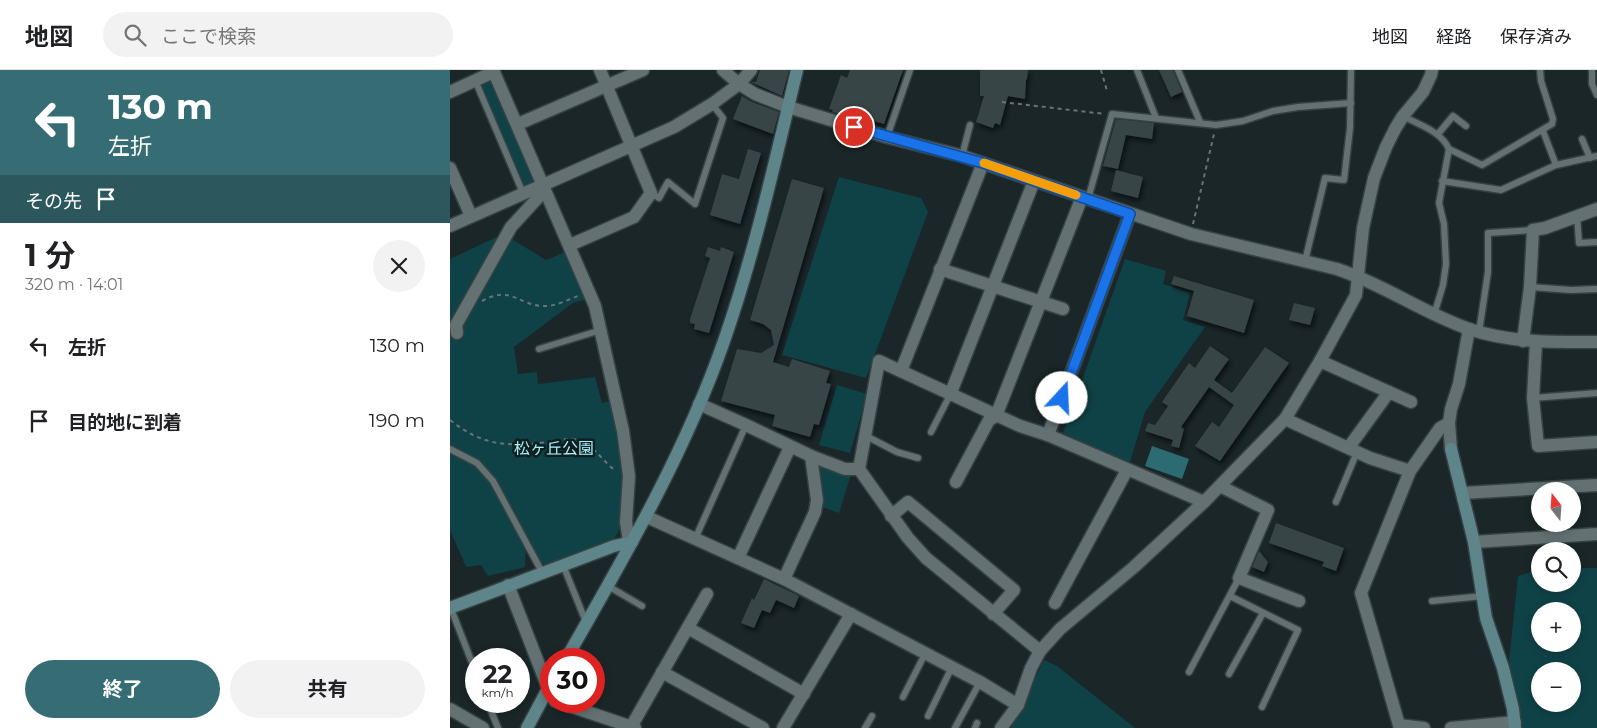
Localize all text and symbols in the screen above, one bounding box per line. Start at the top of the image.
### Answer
search box [103,12,453,57]
icon: search [121,21,149,49]
text: 地図 [25,22,73,51]
text: ここで検索 [161,25,256,48]
text: 地図 [1372,26,1408,48]
text: 経路 [1436,26,1472,48]
text: 保存済み [1500,26,1572,48]
text: 130 m [108,85,213,128]
icon: left [25,90,90,155]
pin [833,106,875,148]
icon: arrive [840,113,868,141]
text: 左折 [108,133,152,160]
icon: arrive [92,185,120,213]
text: その先 [25,190,82,213]
text: 1 分 [25,237,75,274]
button: close [373,240,425,292]
text: 320 m · 14:01 [25,275,123,294]
icon: left [25,332,53,360]
text: 130 m [370,334,425,357]
text: 左折 [68,336,106,359]
position arrow [1035,371,1087,423]
icon: arrive [25,407,53,435]
text: 190 m [369,409,425,432]
text: 目的地に到着 [68,411,182,434]
park label: 松ヶ丘公園 [514,439,594,458]
north arrow [1531,482,1581,532]
map controls [1531,482,1581,712]
button: search [1531,542,1581,592]
button: + [1531,602,1581,652]
speed limit sign: 30 [540,648,605,713]
text: 22 [483,659,512,689]
button: 終了 [25,660,220,718]
button: 共有 [230,660,425,718]
button: − [1531,662,1581,712]
text: km/h [481,685,514,700]

